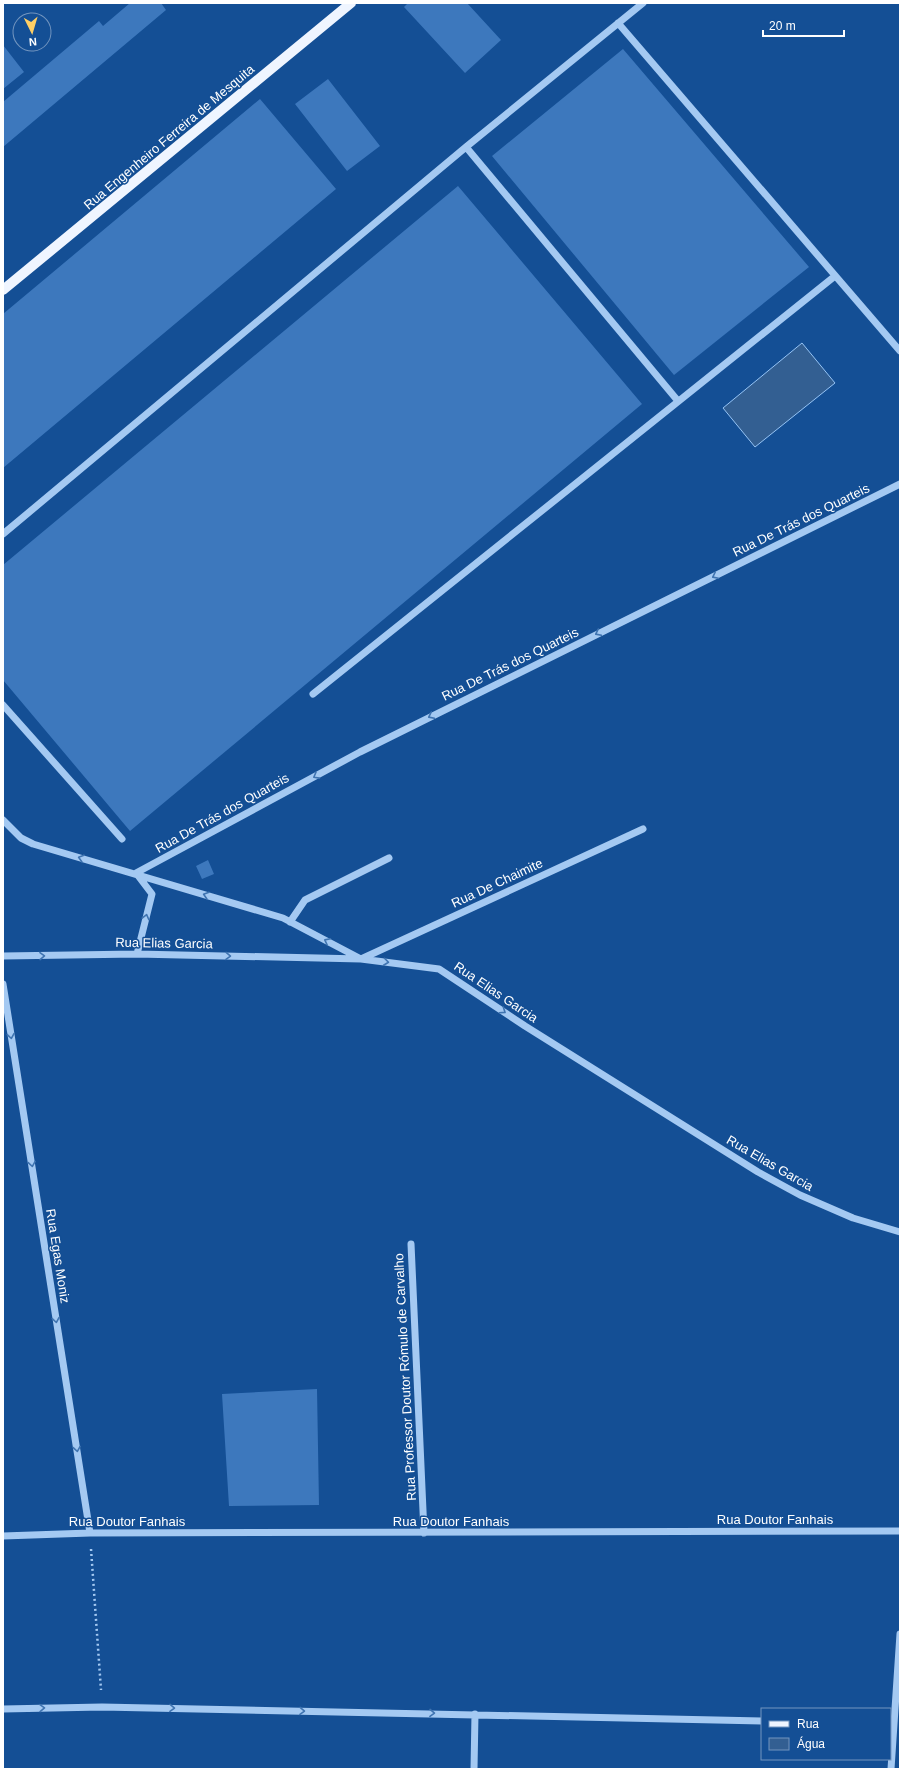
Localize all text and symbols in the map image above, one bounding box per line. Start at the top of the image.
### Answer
north arrow [12,12,52,52]
scale bar [763,12,844,38]
text: 20 m [769,19,796,33]
text: N [28,36,37,48]
street label: Rua Engenheiro Ferreira de Mesquita [81,61,258,213]
street label: Rua De Trás dos Quarteis [730,480,872,560]
one-way arrow [711,571,719,579]
street label: Rua De Trás dos Quarteis [439,624,581,704]
one-way arrow [595,629,602,636]
one-way arrow [428,711,436,719]
street label: Rua De Trás dos Quarteis [153,770,292,856]
one-way arrow [313,771,320,778]
one-way arrow [78,854,85,862]
street label: Rua De Chaimite [449,855,545,911]
one-way arrow [203,891,210,900]
one-way arrow [142,913,150,920]
street label: Rua Elias Garcia [115,935,214,951]
one-way arrow [324,938,331,946]
one-way arrow [39,952,45,960]
one-way arrow [225,952,231,960]
one-way arrow [383,957,389,966]
street label: Rua Elias Garcia [451,959,541,1026]
one-way arrow [498,1006,505,1013]
one-way arrow [6,1033,15,1039]
street label: Rua Elias Garcia [724,1132,817,1194]
one-way arrow [27,1161,35,1167]
street label: Rua Egas Moniz [43,1208,73,1304]
street label: Rua Professor Doutor Rómulo de Carvalho [391,1253,419,1501]
one-way arrow [51,1317,60,1324]
one-way arrow [72,1446,80,1452]
street label: Rua Doutor Fanhais [717,1512,834,1527]
street label: Rua Doutor Fanhais [69,1514,186,1529]
street label: Rua Doutor Fanhais [393,1514,510,1529]
one-way arrow [39,1704,45,1712]
one-way arrow [169,1704,175,1712]
one-way arrow [299,1706,305,1715]
legend [761,1708,891,1760]
one-way arrow [429,1709,435,1717]
text: Rua [797,1717,819,1731]
text: Água [797,1736,825,1751]

